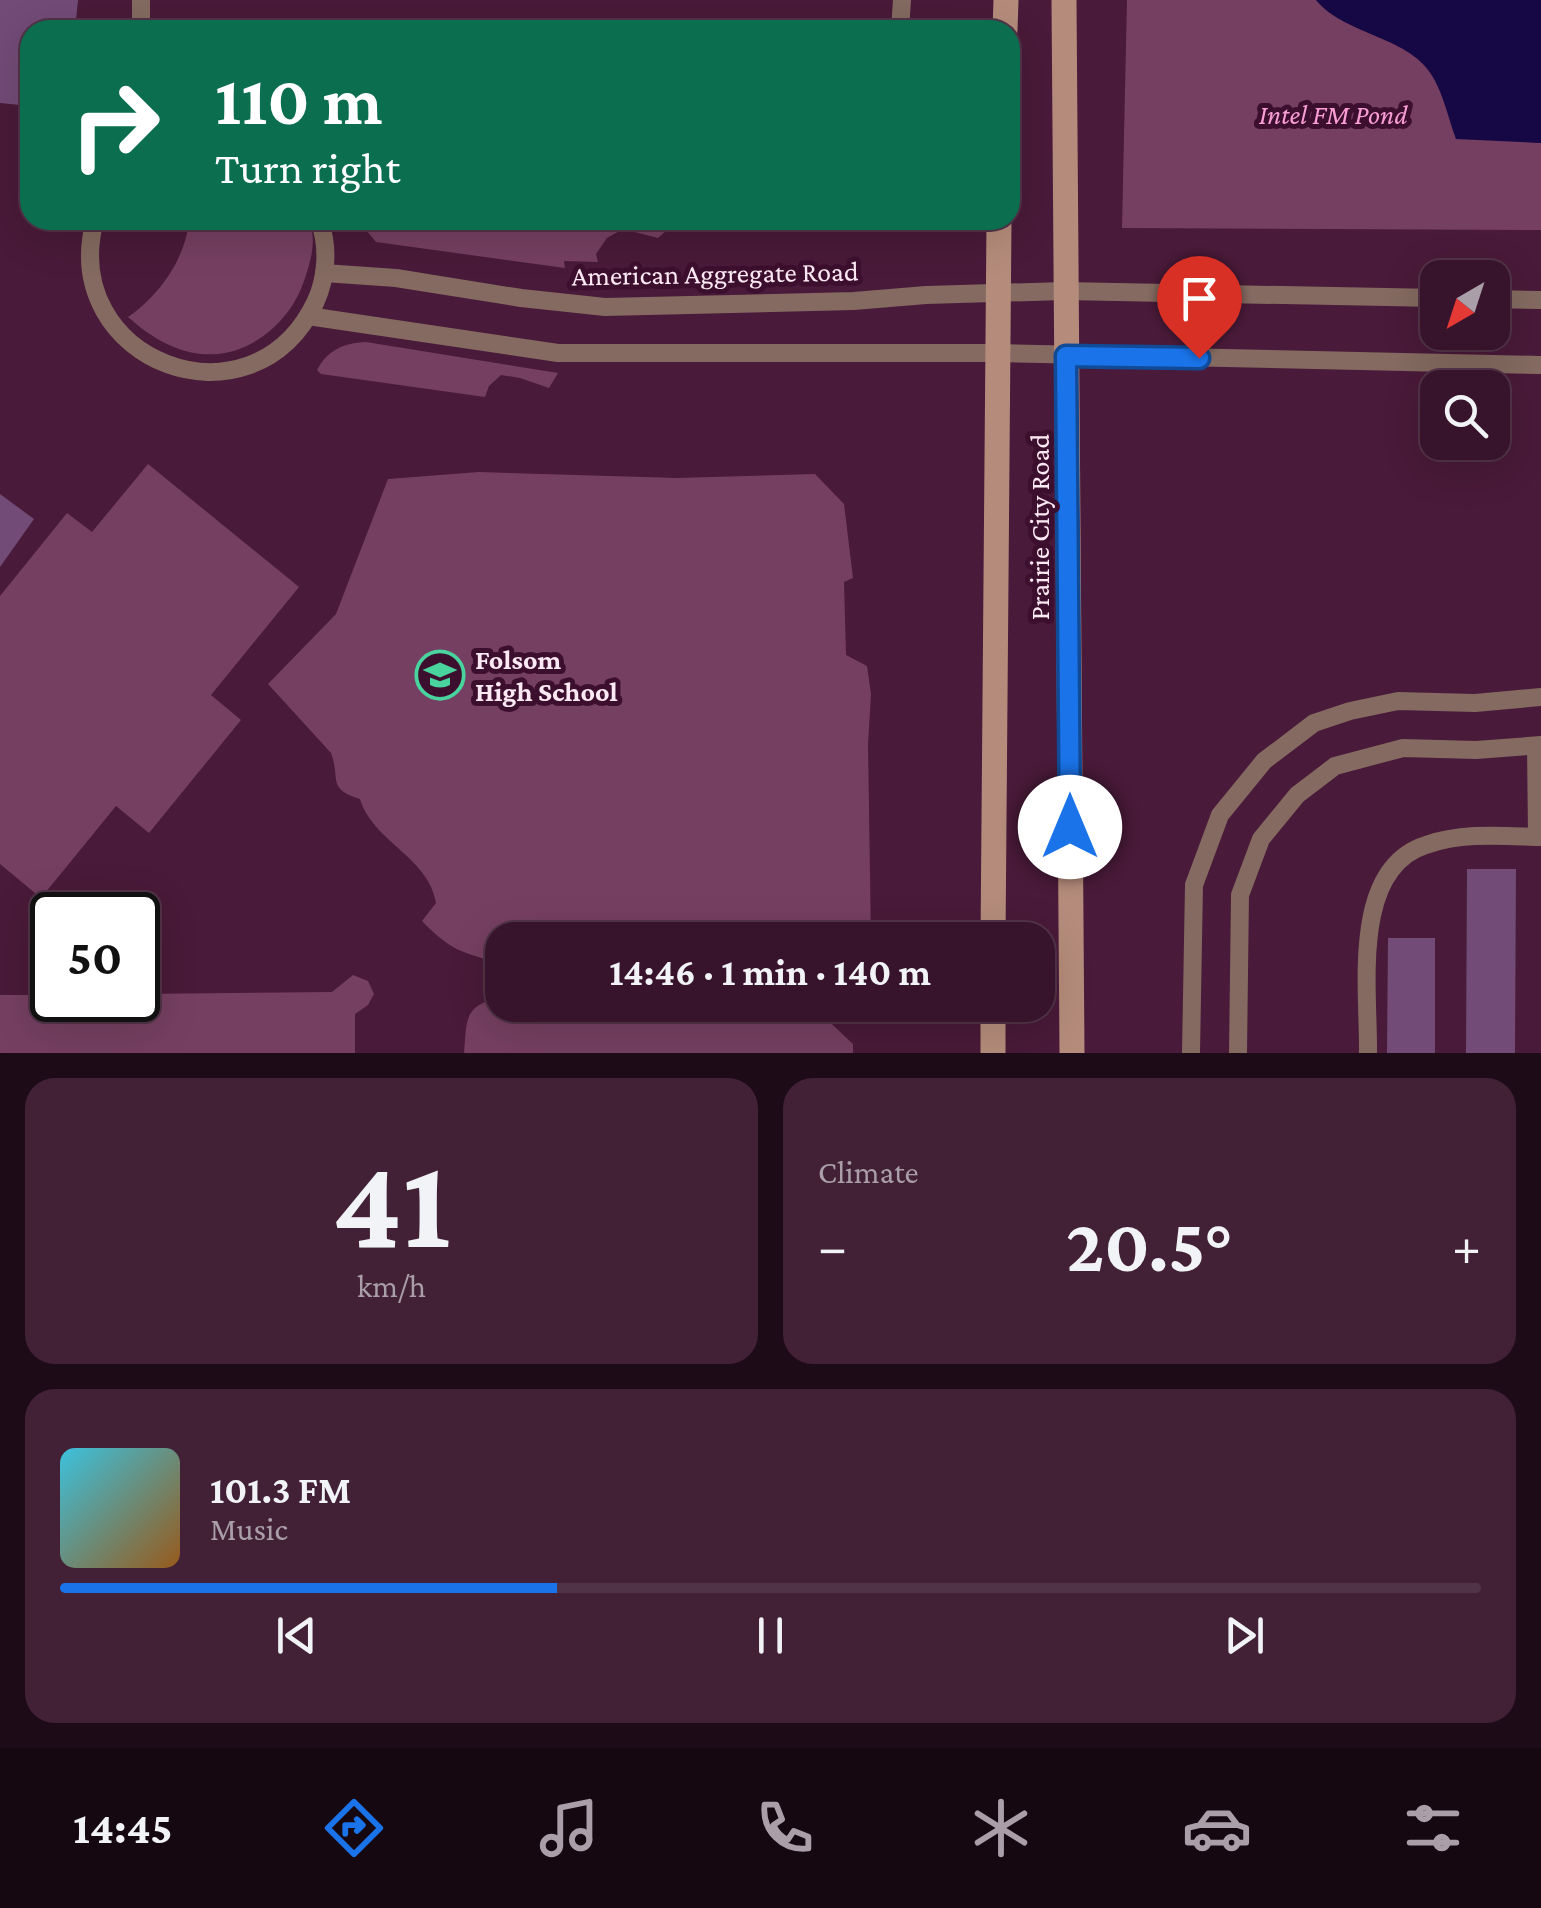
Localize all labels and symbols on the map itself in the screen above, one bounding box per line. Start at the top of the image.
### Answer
park label: Intel FM Pond [1259,99,1408,130]
street label: American Aggregate Road [571,255,859,292]
pin [1157,256,1242,359]
north arrow [1420,260,1510,350]
street label: Prairie City Road [1024,434,1055,620]
place label: Folsom High School [475,644,618,707]
school or university icon: Folsom High School [414,649,466,701]
position arrow [1018,775,1122,879]
speed limit sign: 50 [30,892,160,1022]

